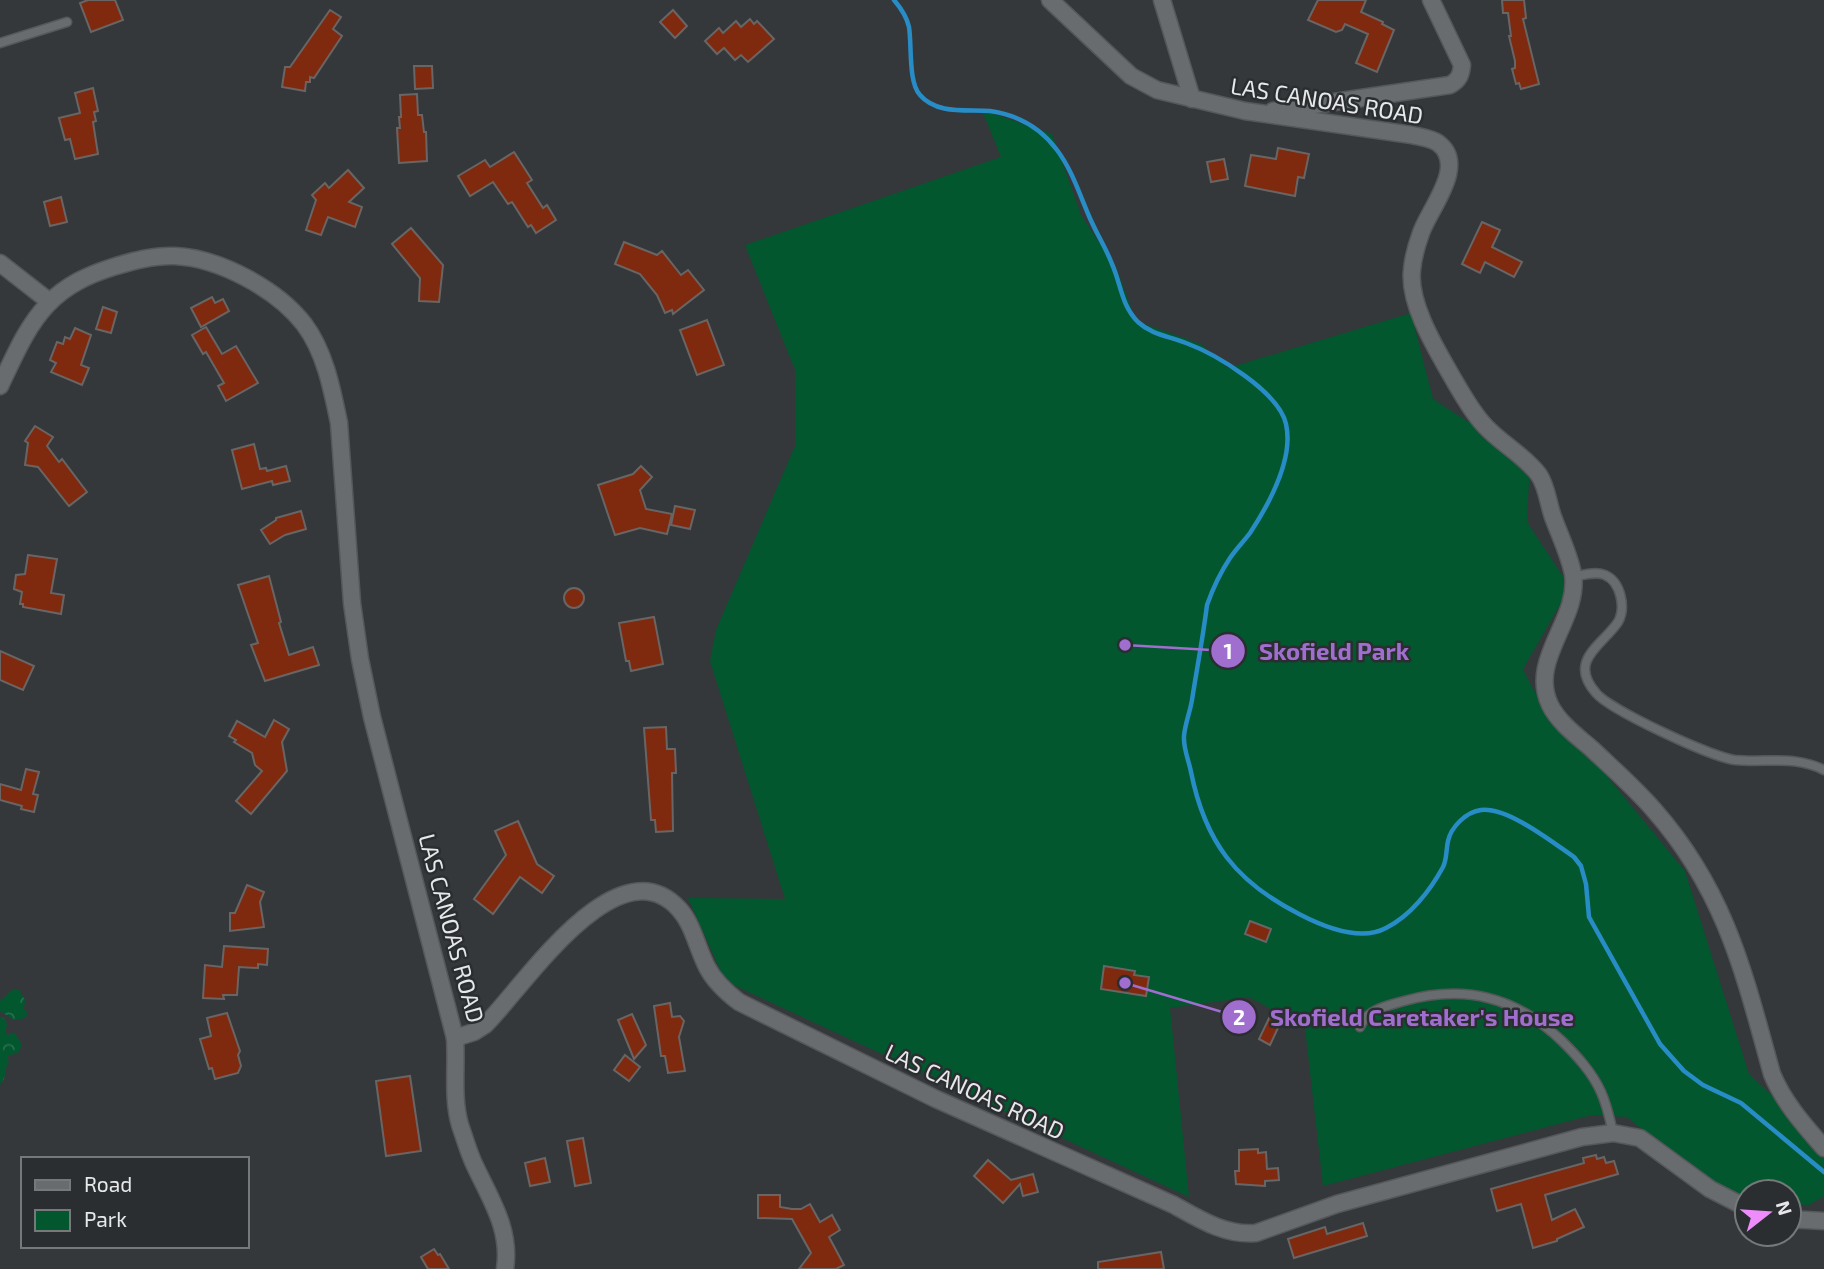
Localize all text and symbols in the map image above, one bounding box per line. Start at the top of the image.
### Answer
street label: LAS CANOAS ROAD [1229,71,1425,129]
callout: Skofield Park [1210,629,1423,674]
text: Skofield Park [1259,636,1410,665]
text: 1 [1223,638,1233,663]
street label: LAS CANOAS ROAD [413,830,491,1026]
callout: Skofield Caretaker's House [1221,995,1588,1040]
text: Skofield Caretaker's House [1270,1002,1574,1031]
text: 2 [1233,1004,1245,1029]
street label: LAS CANOAS ROAD [881,1037,1069,1145]
legend [21,1157,248,1248]
text: Road [84,1171,132,1196]
north arrow [1733,1178,1803,1248]
text: N [1772,1198,1798,1218]
text: Park [84,1206,127,1231]

